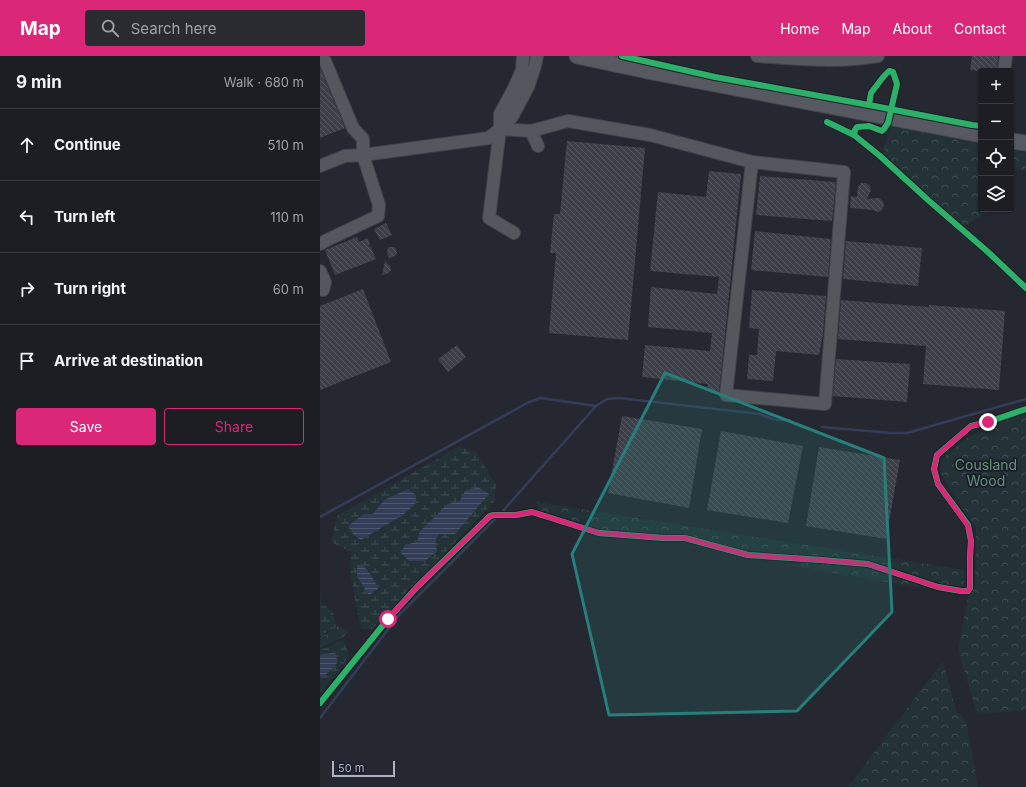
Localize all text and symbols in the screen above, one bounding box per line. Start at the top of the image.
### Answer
search box [85,10,365,46]
text: Map [20,17,61,40]
icon: search [99,17,121,39]
text: Search here [131,19,216,38]
text: Home [780,20,819,37]
text: Map [841,20,871,37]
text: About [893,20,932,37]
text: Contact [954,20,1006,37]
map controls [978,68,1014,212]
button: + [978,68,1014,104]
text: 9 min [16,72,62,92]
text: Walk · 680 m [224,74,304,90]
button: − [978,104,1014,140]
icon: ahead [16,134,38,156]
text: Continue [54,135,121,154]
text: 510 m [268,137,304,153]
button: locate [978,140,1014,176]
button: layers [978,176,1014,212]
icon: left [16,206,38,228]
text: Turn left [54,207,115,226]
text: 110 m [270,209,304,225]
icon: right [16,278,38,300]
text: Turn right [54,279,126,298]
text: 60 m [273,281,304,297]
icon: arrive [16,350,38,372]
text: Arrive at destination [54,351,203,370]
button: Save [16,408,156,445]
button: Share [164,408,304,445]
route end [979,413,997,431]
park label: Cousland Wood [955,456,1017,489]
route start [379,610,397,628]
scale bar [332,759,395,778]
text: 50 m [338,761,364,775]

